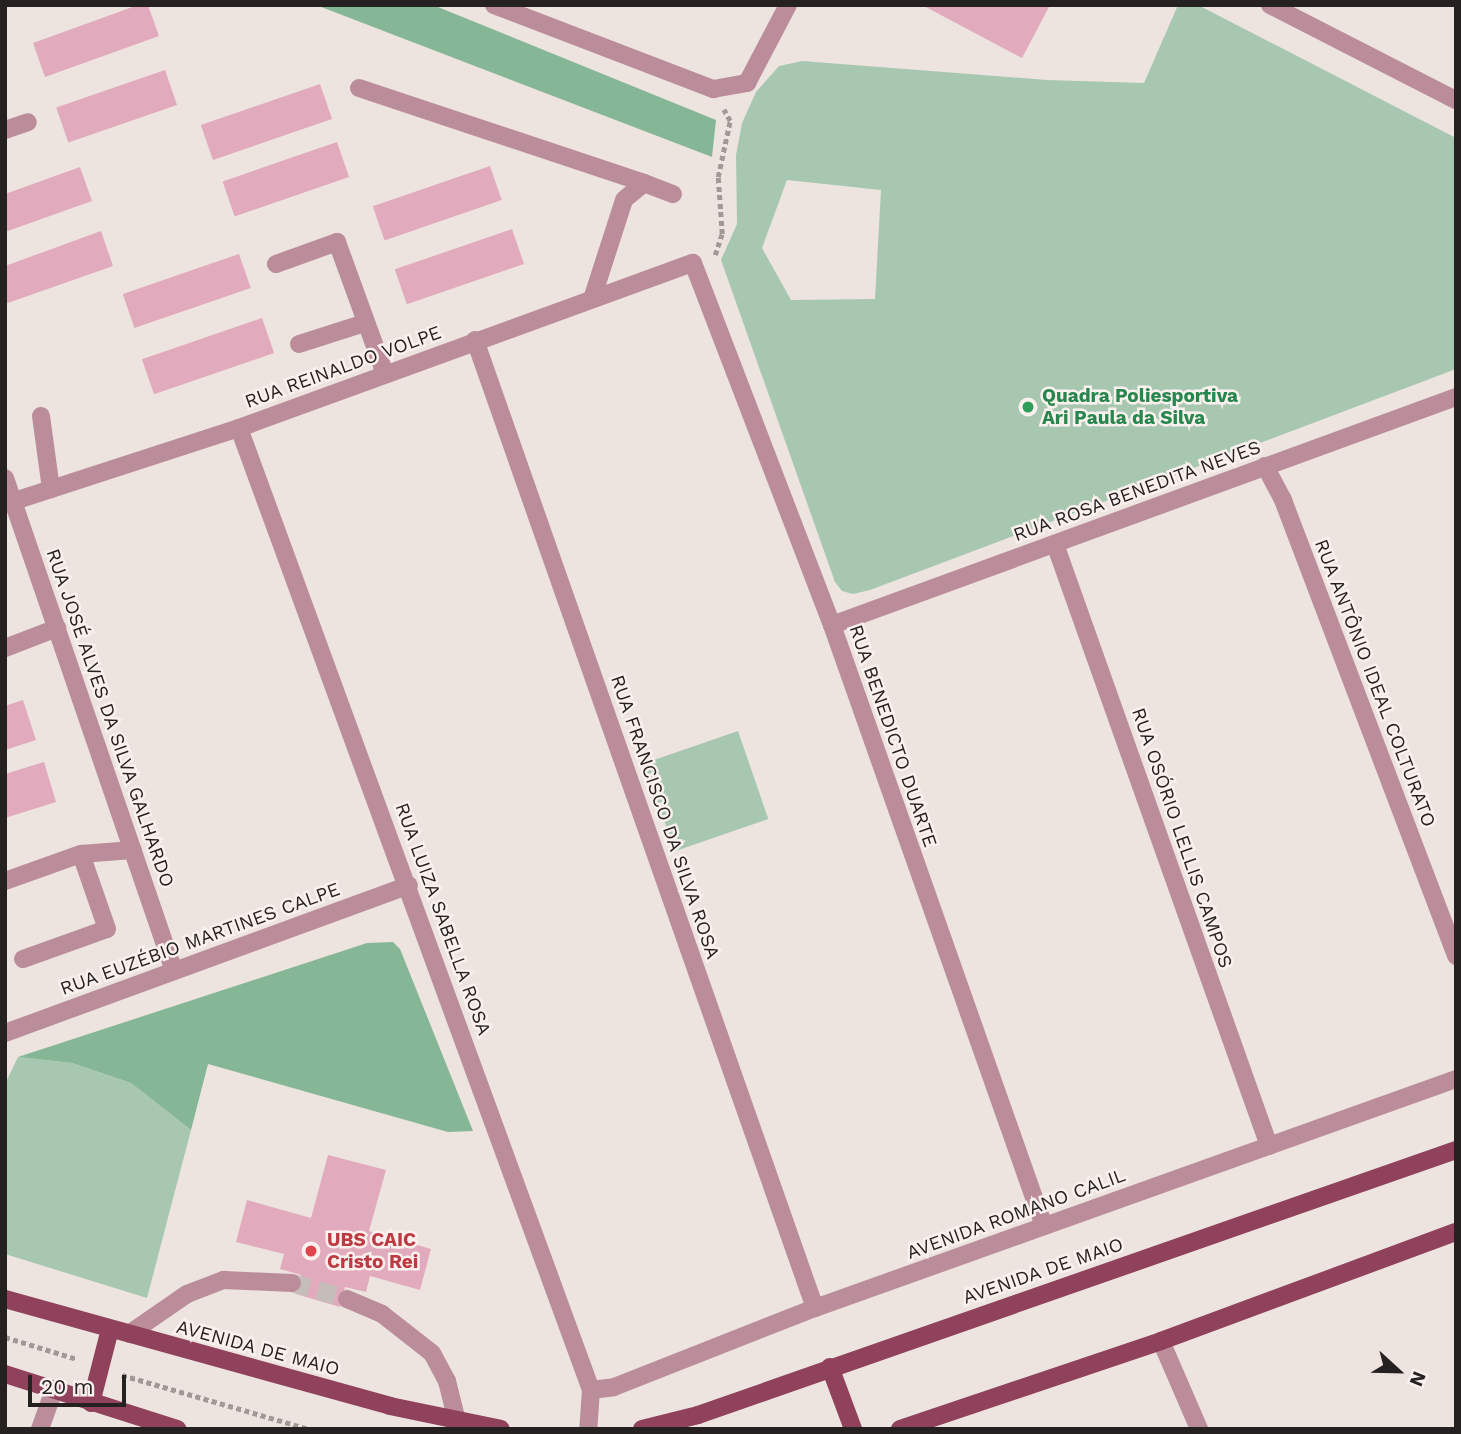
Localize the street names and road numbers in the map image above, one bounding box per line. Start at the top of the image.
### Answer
street label: RUA REINALDO VOLPE [241,321,445,413]
street label: RUA ROSA BENEDITA NEVES [1009,435,1265,547]
street label: RUA ANTÔNIO IDEAL COLTURATO [1309,535,1441,831]
street label: RUA JOSÉ ALVES DA SILVA GALHARDO [41,544,179,892]
street label: RUA BENEDICTO DUARTE [844,621,942,851]
street label: RUA FRANCISCO DA SILVA ROSA [605,671,725,963]
street label: RUA OSÓRIO LELLIS CAMPOS [1127,705,1237,971]
street label: RUA LUIZA SABELLA ROSA [390,799,496,1039]
street label: RUA EUZÉBIO MARTINES CALPE [57,878,343,1000]
street label: AVENIDA ROMANO CALIL [903,1164,1129,1264]
street label: AVENIDA DE MAIO [960,1233,1126,1309]
street label: AVENIDA DE MAIO [174,1315,342,1381]

